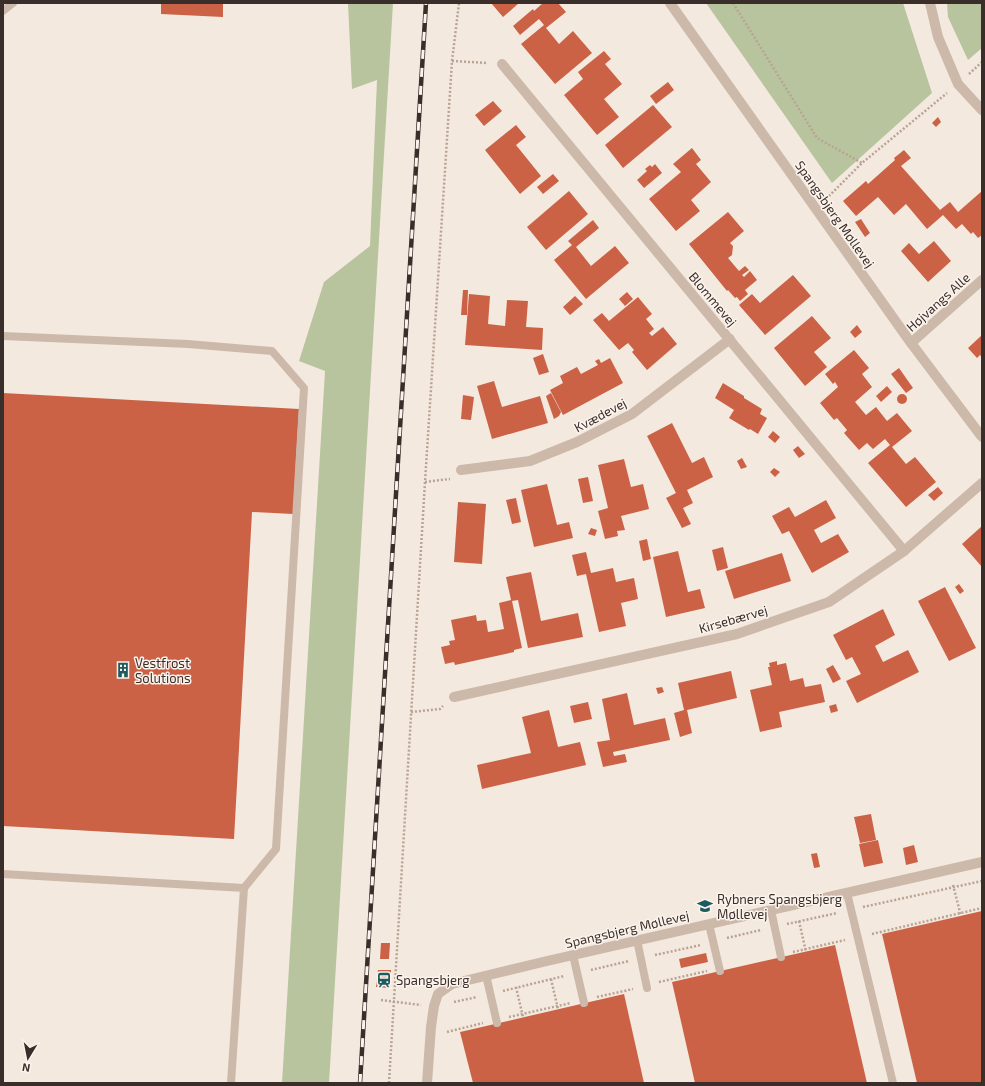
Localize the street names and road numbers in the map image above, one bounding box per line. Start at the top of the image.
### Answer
street label: Spangsbjerg Møllevej [792,157,878,271]
street label: Blommevej [686,269,740,329]
street label: Højvangs Alle [903,269,973,335]
street label: Kvædevej [571,395,629,435]
street label: Kirsebærvej [697,602,769,636]
street label: Spangsbjerg Møllevej [563,907,691,951]

